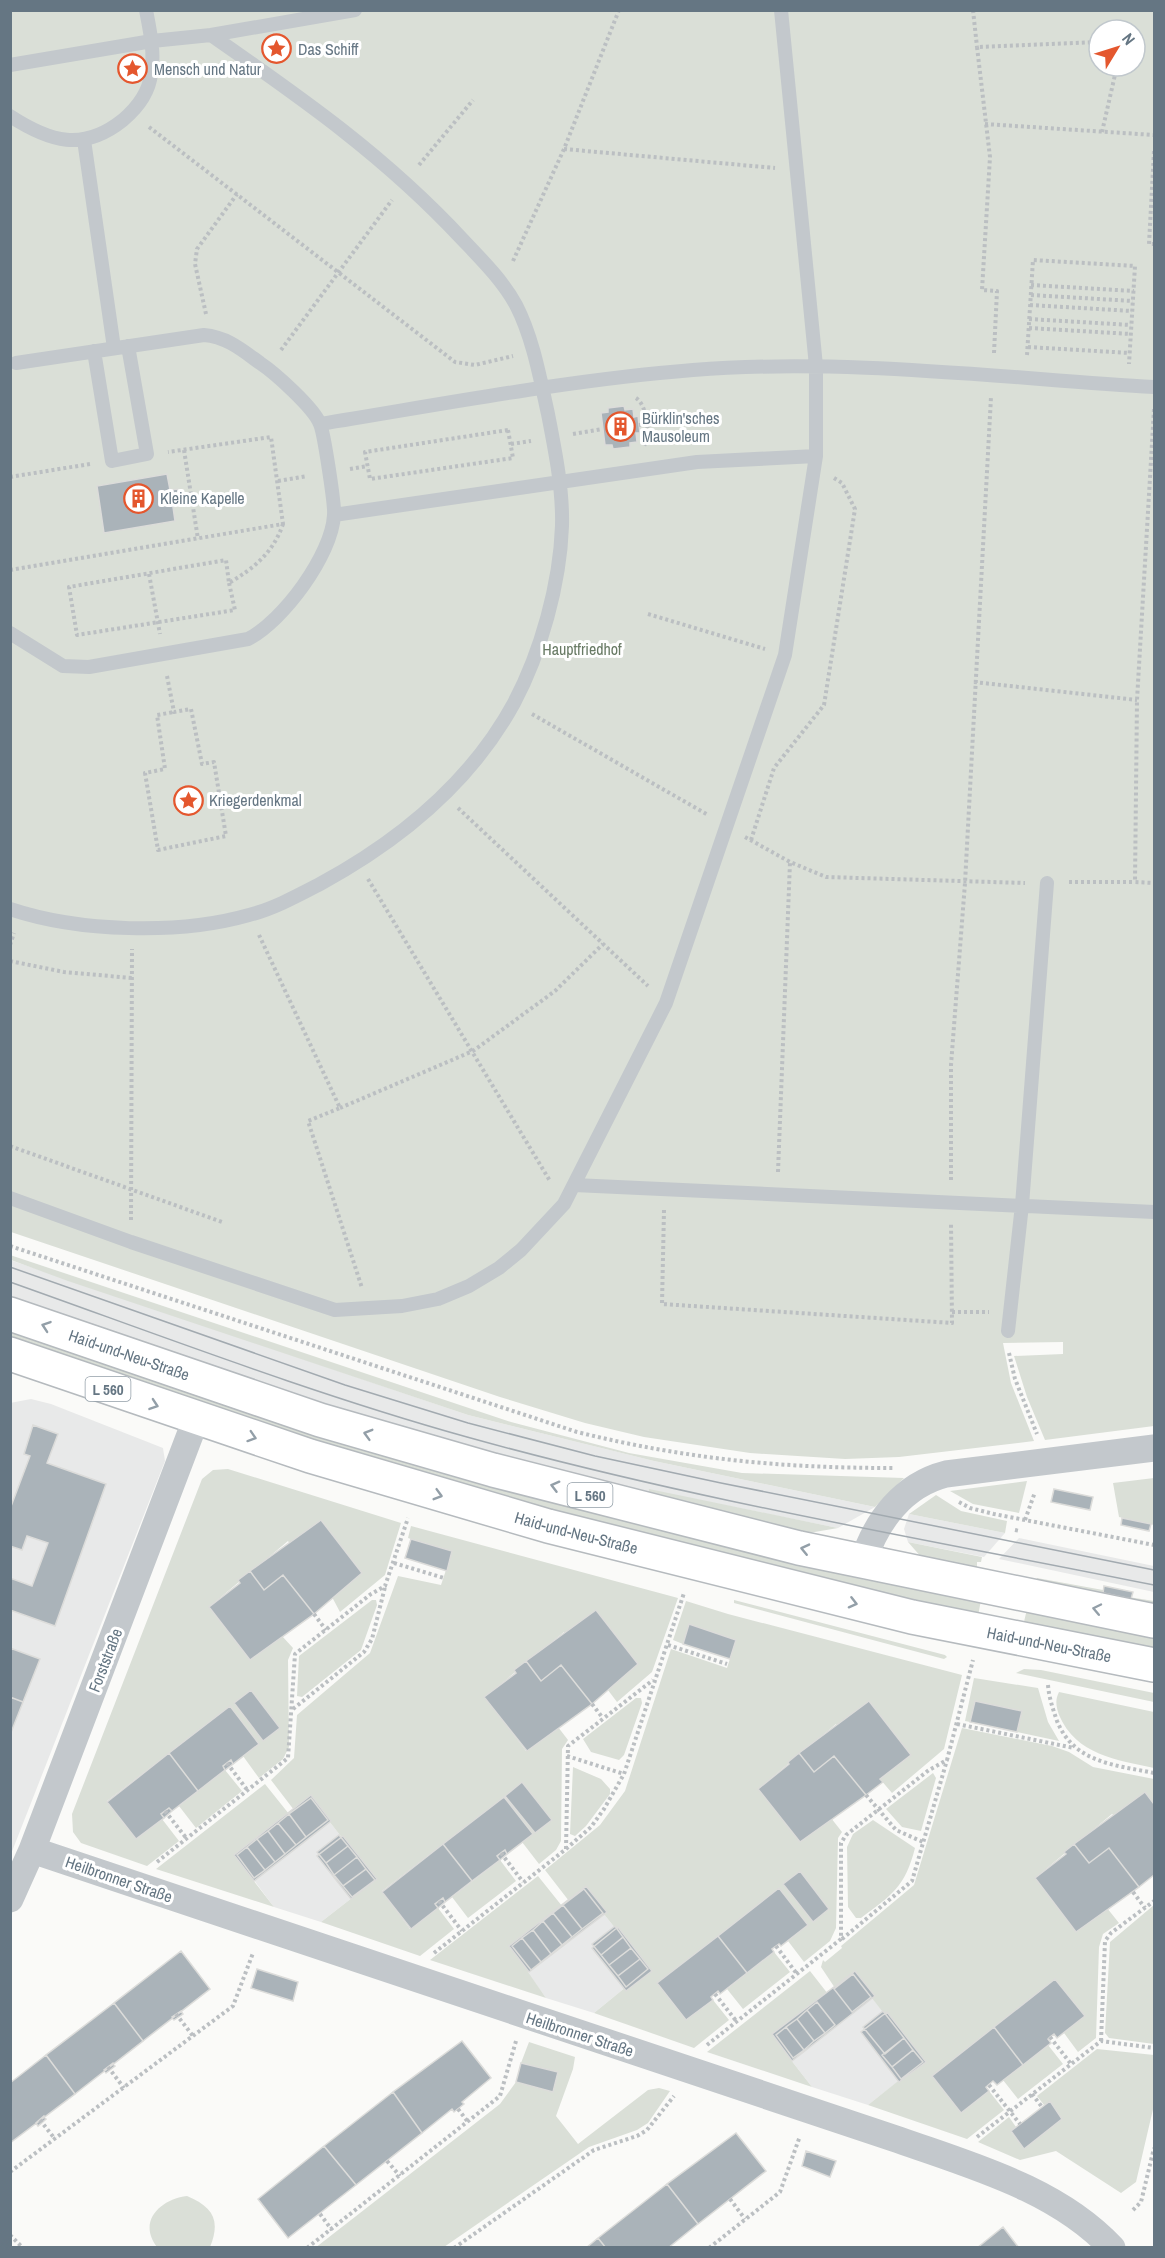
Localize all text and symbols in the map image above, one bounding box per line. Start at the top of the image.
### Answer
north arrow [1087,18,1147,78]
text: N [1117,28,1140,49]
place icon: Das Schiff [261,33,293,65]
place label: Das Schiff [298,38,359,60]
place icon: Mensch und Natur [117,53,149,85]
place label: Mensch und Natur [154,58,262,80]
place label: Bürklin'sches Mausoleum [642,407,720,447]
building icon: Bürklin'sches Mausoleum [605,411,637,443]
building icon: Kleine Kapelle [123,482,155,514]
place label: Kleine Kapelle [160,487,245,509]
park label: Hauptfriedhof [542,638,622,660]
place icon: Kriegerdenkmal [172,784,204,816]
place label: Kriegerdenkmal [209,789,302,811]
one-way arrow [41,1321,52,1334]
street label: Haid-und-Neu-Straße [66,1324,193,1386]
road number: L 560 [86,1377,130,1401]
one-way arrow [148,1398,159,1410]
one-way arrow [363,1429,373,1441]
one-way arrow [246,1430,257,1442]
one-way arrow [550,1481,560,1494]
road number: L 560 [568,1483,612,1507]
one-way arrow [432,1488,443,1500]
street label: Haid-und-Neu-Straße [512,1506,640,1559]
one-way arrow [801,1544,811,1557]
one-way arrow [847,1595,857,1608]
one-way arrow [1093,1603,1103,1616]
street label: Haid-und-Neu-Straße [985,1621,1113,1667]
street label: Forststraße [83,1625,127,1695]
street label: Heilbronner Straße [63,1850,175,1908]
street label: Heilbronner Straße [524,2006,636,2062]

